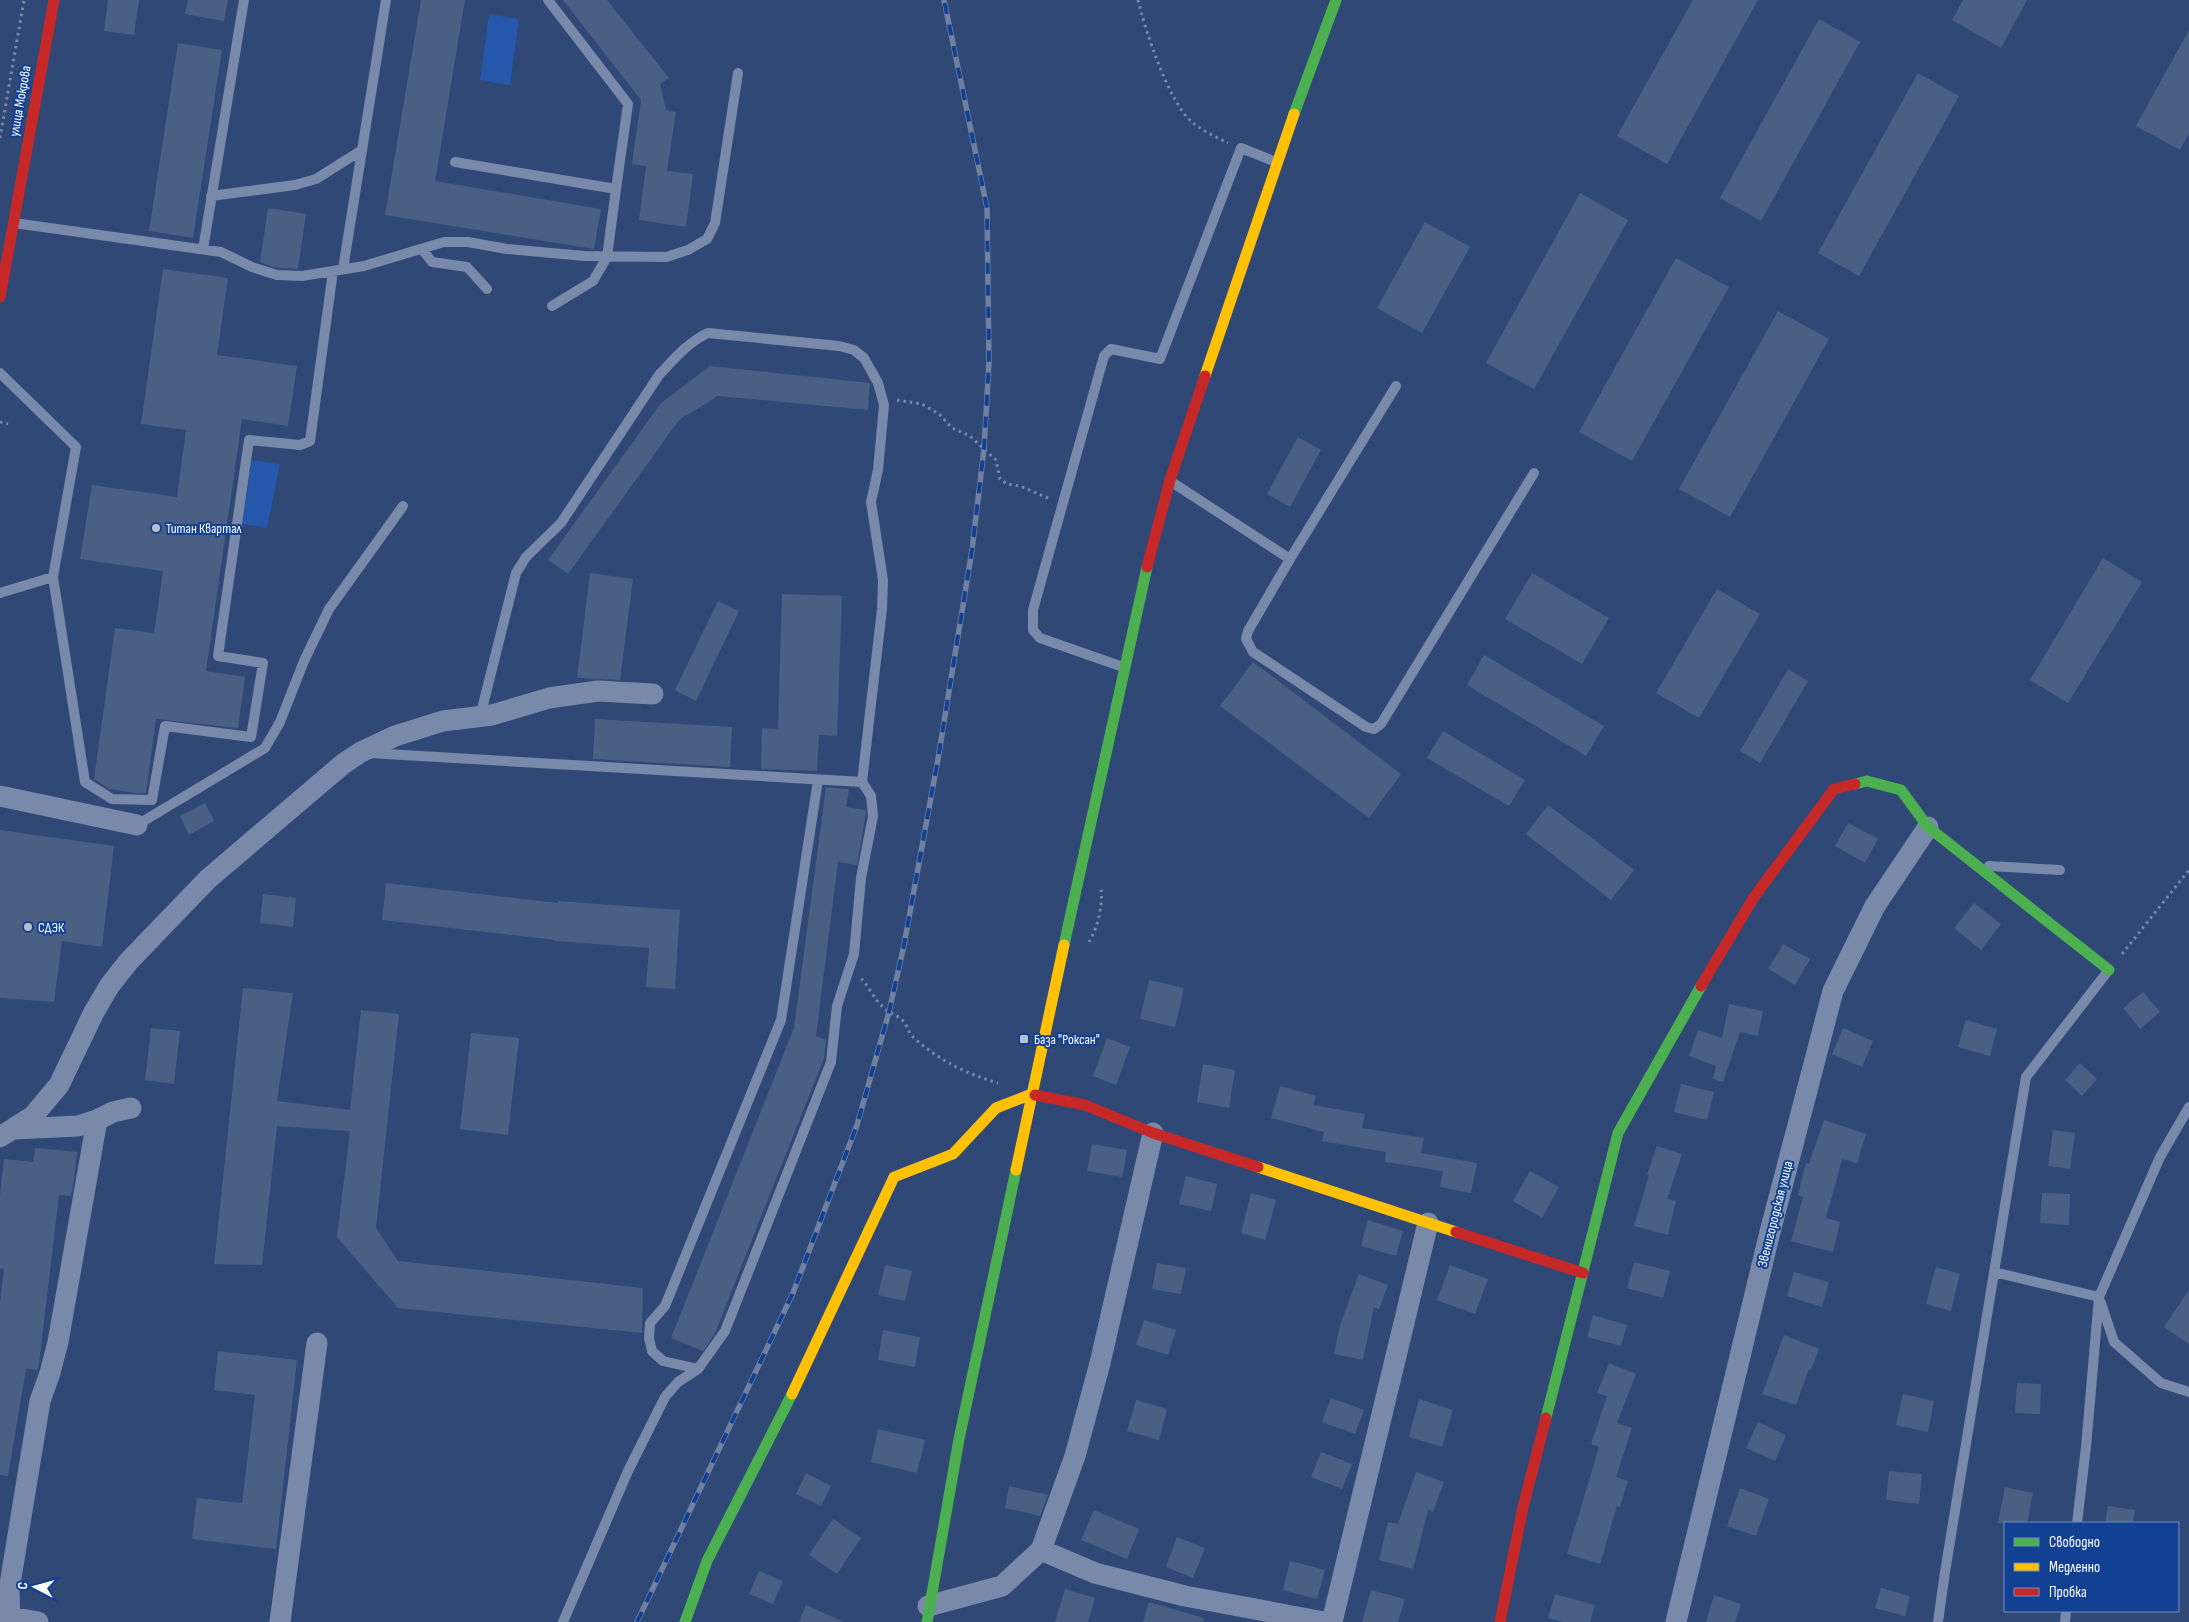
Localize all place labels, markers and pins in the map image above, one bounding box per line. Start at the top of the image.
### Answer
place label: Титан Квартал [166,520,242,537]
marker: Титан Квартал [150,522,162,534]
place label: СДЭК [38,919,65,936]
marker: СДЭК [22,921,34,933]
place label: База "Роксан" [1034,1031,1100,1048]
marker: База "Роксан" [1018,1033,1030,1045]

